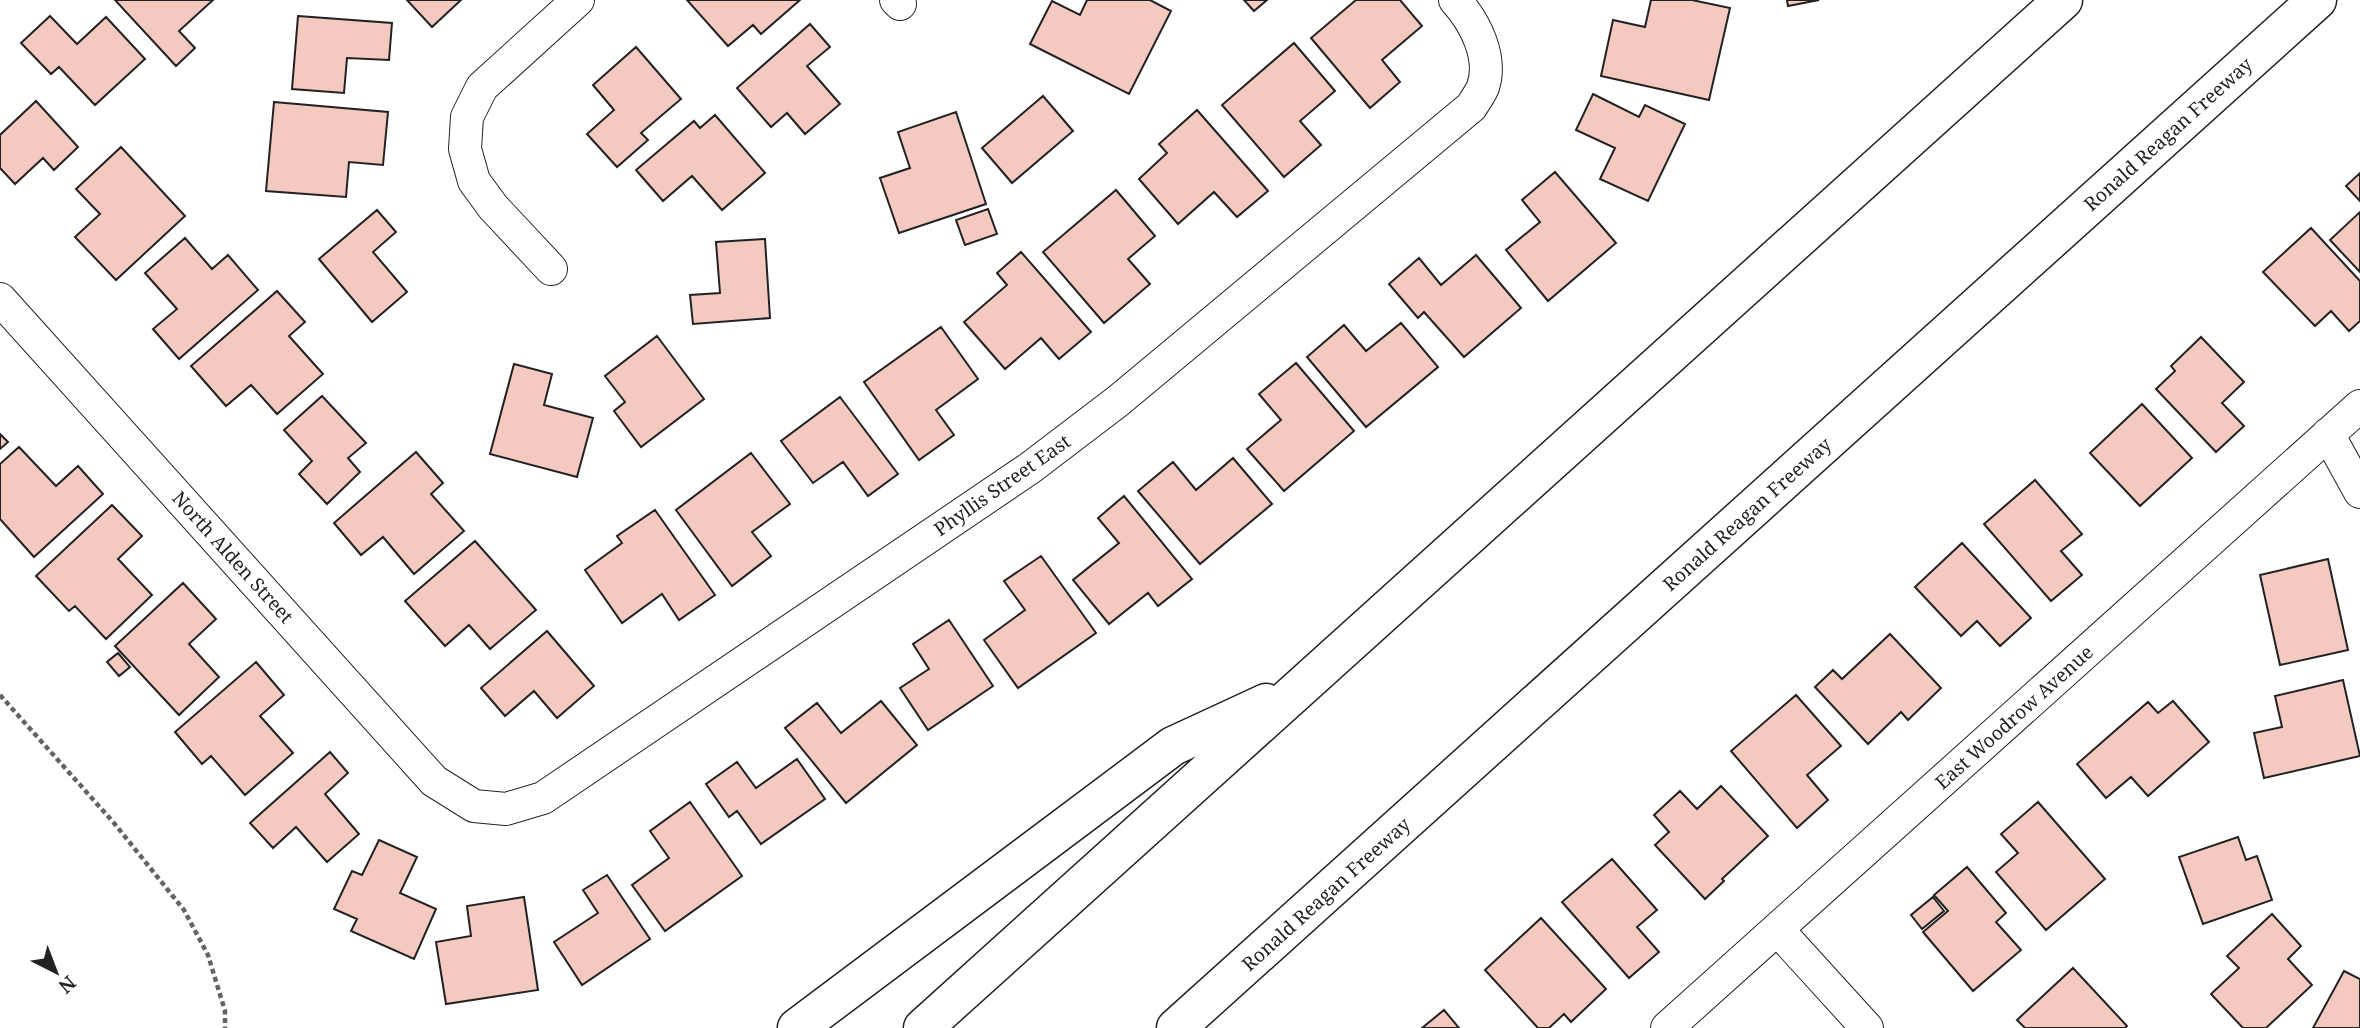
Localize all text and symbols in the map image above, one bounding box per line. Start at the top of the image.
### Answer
street label: Ronald Reagan Freeway [2078,51,2258,217]
street label: Phyllis Street East [929,428,1076,542]
street label: Ronald Reagan Freeway [1657,431,1837,597]
street label: North Alden Street [167,485,300,629]
street label: East Woodrow Avenue [1929,639,2099,795]
street label: Ronald Reagan Freeway [1236,811,1416,977]
north arrow [21,937,91,1007]
text: N [53,970,82,999]

